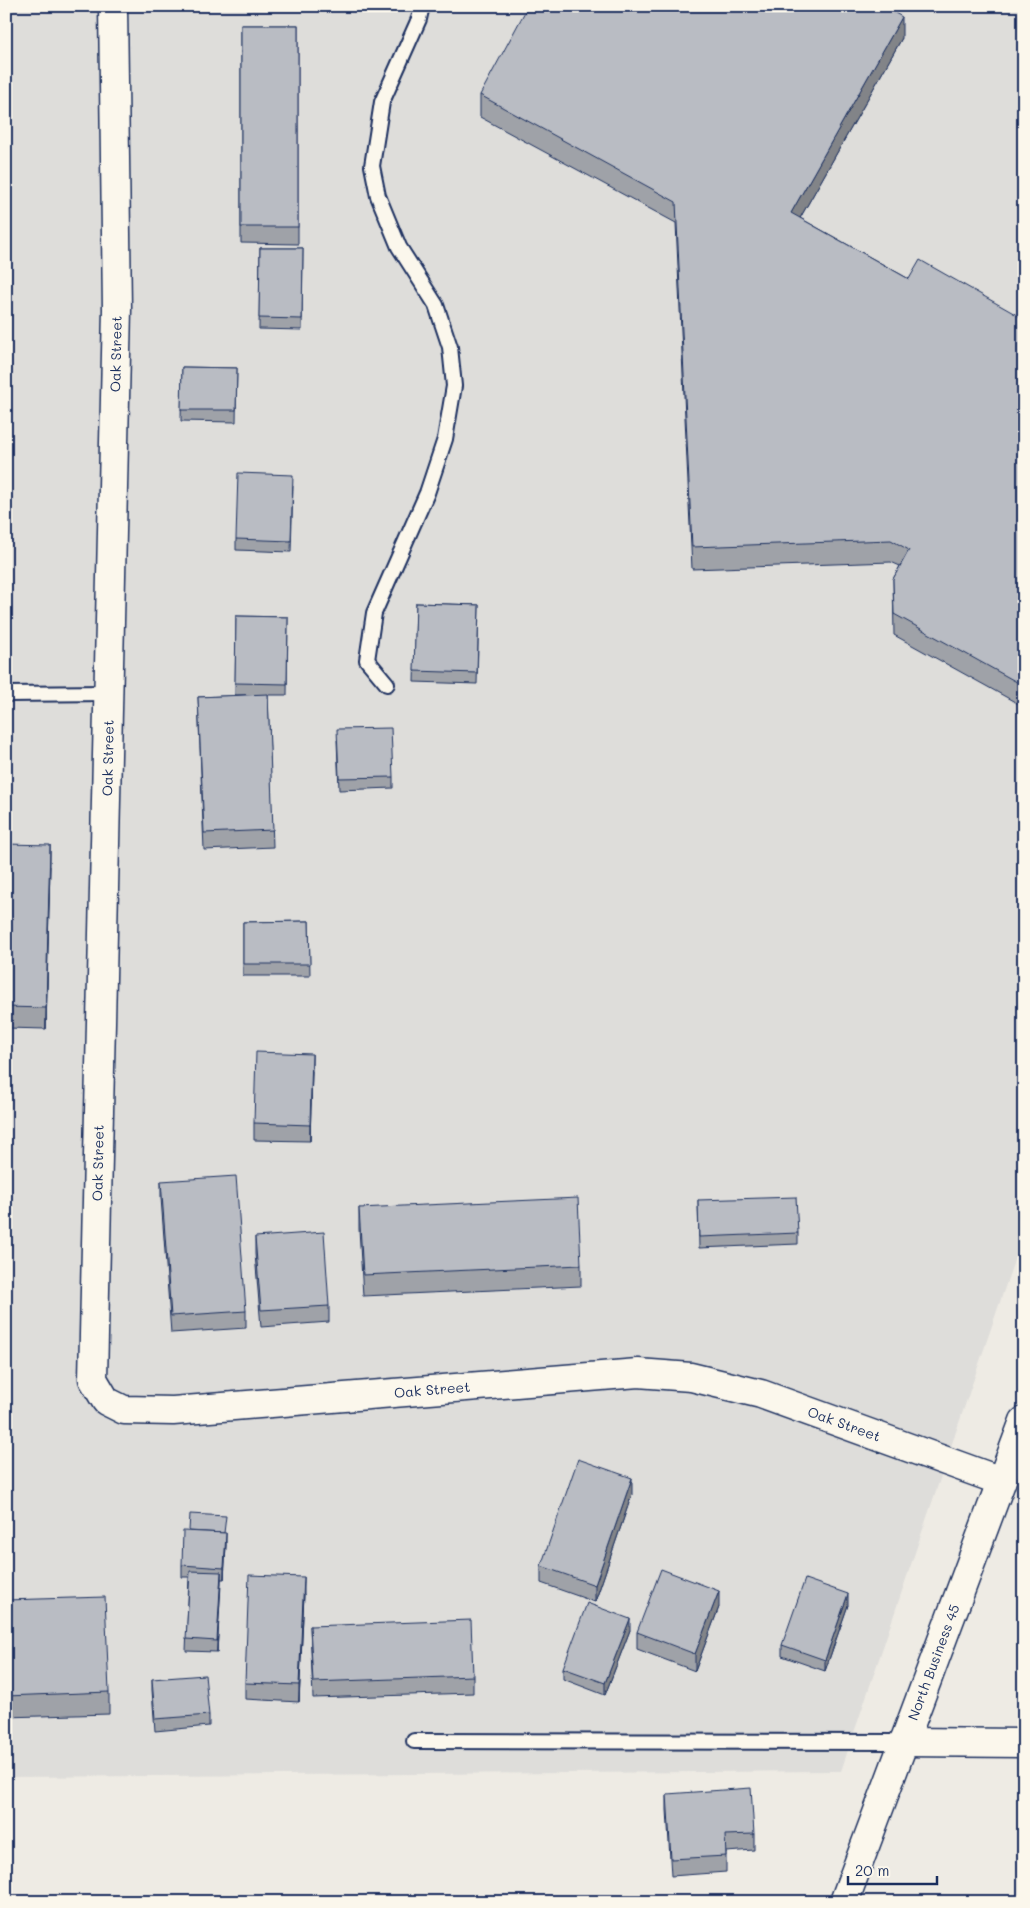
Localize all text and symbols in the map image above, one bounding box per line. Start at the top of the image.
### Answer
street label: Oak Street [105,316,126,392]
street label: Oak Street [97,720,118,796]
street label: Oak Street [87,1125,108,1201]
street label: Oak Street [393,1377,471,1402]
street label: Oak Street [805,1402,883,1446]
street label: North Business 45 [903,1601,964,1723]
scale bar [848,1853,936,1885]
text: 20 m [855,1860,889,1880]

